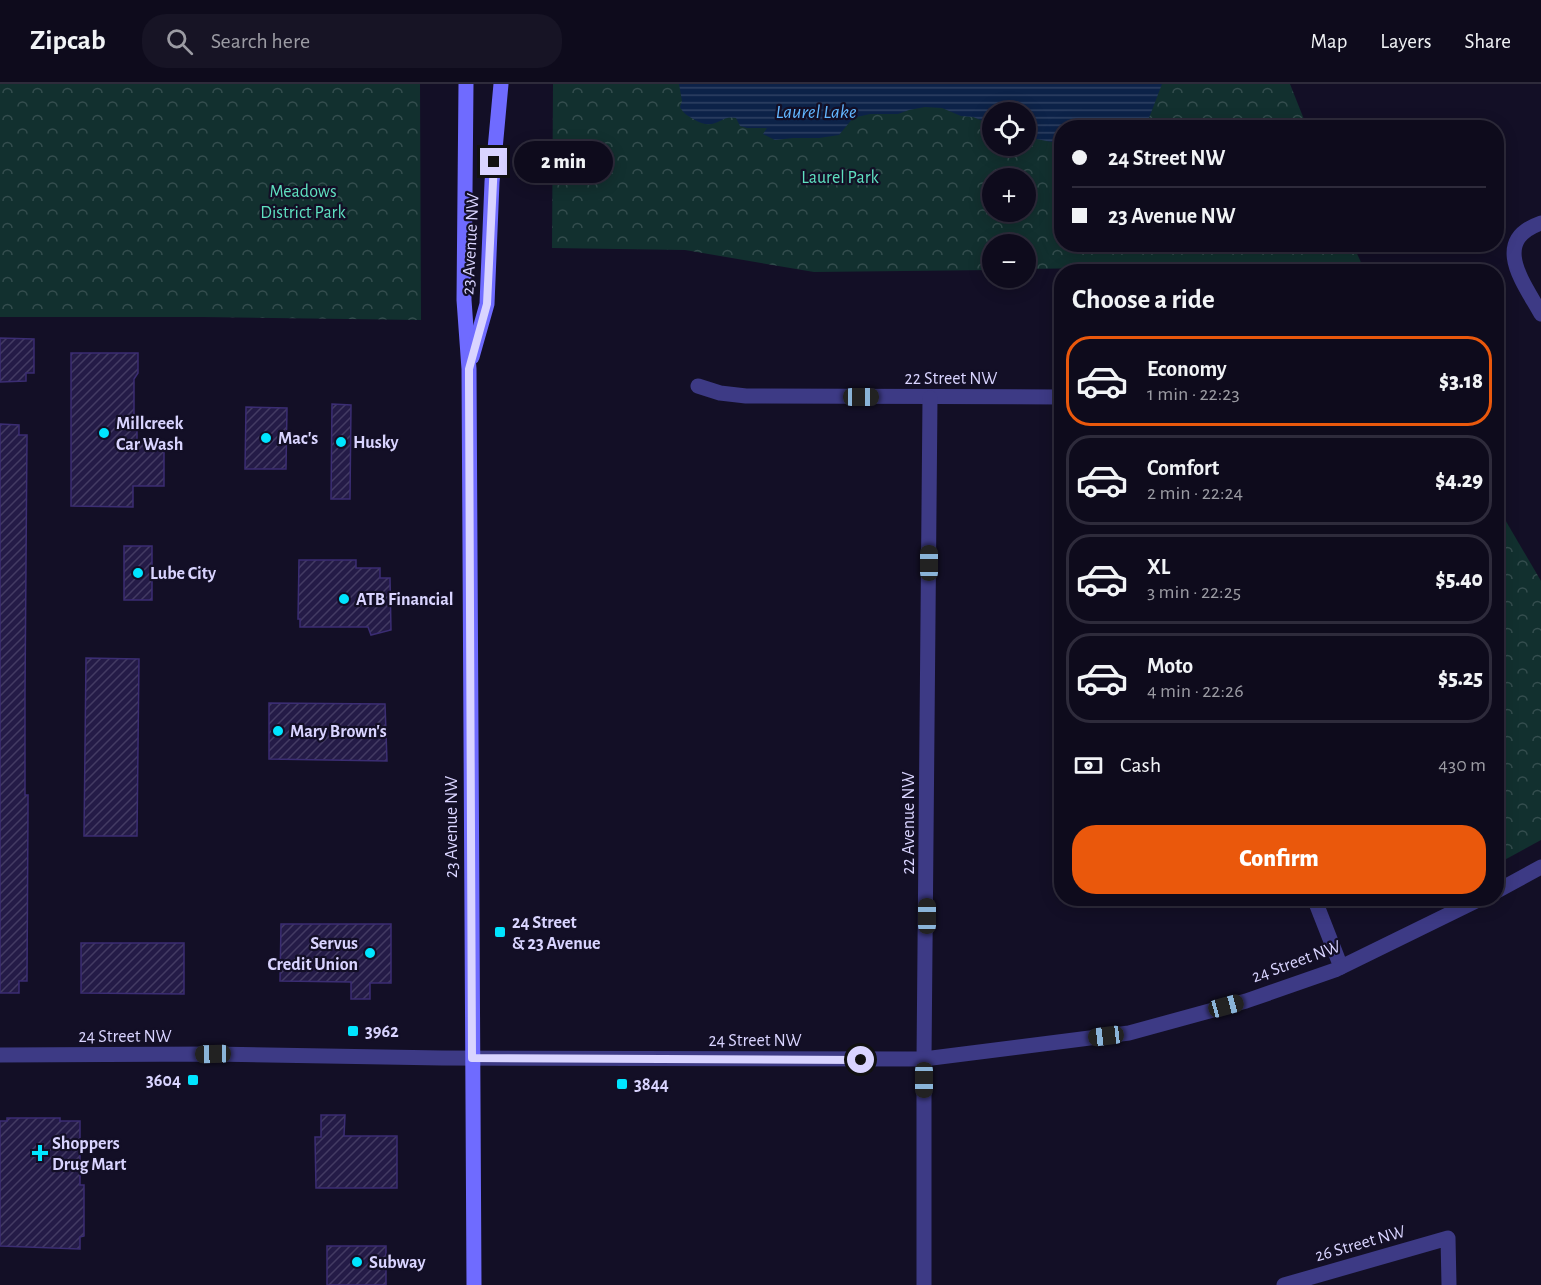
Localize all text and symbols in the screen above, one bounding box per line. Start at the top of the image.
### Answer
search box [142,14,562,68]
icon: search [163,25,196,58]
text: Zipcab [30,27,106,55]
text: Search here [211,30,310,52]
text: Map [1311,31,1347,52]
text: Layers [1380,31,1431,52]
text: Share [1464,31,1511,52]
water label: Laurel Lake [776,102,857,122]
map controls [982,102,1036,288]
button: locate [982,102,1036,156]
callout: 2 min [515,141,614,183]
text: 24 Street NW [1108,147,1225,169]
route end [480,148,507,175]
text: 2 min [541,152,586,172]
button: + [982,168,1036,222]
park label: Laurel Park [801,169,879,187]
park label: Meadows District Park [260,183,346,222]
street label: 23 Avenue NW [459,193,483,295]
text: 23 Avenue NW [1108,205,1236,227]
button: − [982,234,1036,288]
text: Choose a ride [1072,286,1215,313]
icon: car [1075,354,1129,408]
text: Economy [1147,358,1227,380]
street label: 22 Street NW [905,370,997,388]
text: $3.18 [1439,370,1483,392]
text: 1 min · 22:23 [1147,384,1240,404]
car [843,388,879,406]
place label: Millcreek Car Wash [116,415,184,454]
marker: Millcreek Car Wash [97,426,111,440]
place label: Mac's [278,430,318,448]
marker: Mac's [259,431,273,445]
place label: Husky [353,434,400,452]
marker: Husky [334,435,348,449]
icon: car [1075,453,1129,507]
text: Comfort [1147,457,1219,479]
text: $4.29 [1435,469,1483,491]
text: 2 min · 22:24 [1147,483,1243,503]
car [920,545,938,581]
icon: car [1075,552,1129,606]
text: XL [1147,556,1170,578]
place label: Lube City [150,565,217,583]
marker: Lube City [131,566,145,580]
text: $5.40 [1436,568,1483,590]
text: 3 min · 22:25 [1147,582,1241,602]
place label: ATB Financial [356,591,454,609]
marker: ATB Financial [337,592,351,606]
icon: car [1075,651,1129,705]
text: Moto [1147,655,1193,677]
text: $5.25 [1438,667,1483,689]
text: 4 min · 22:26 [1147,681,1244,701]
place label: Mary Brown's [290,723,387,741]
marker: Mary Brown's [271,724,285,738]
icon: cash [1072,749,1105,782]
text: Cash [1120,754,1161,776]
text: 430 m [1438,755,1486,775]
street label: 22 Avenue NW [900,772,918,874]
street label: 23 Avenue NW [443,776,461,878]
button: Confirm [1072,825,1486,894]
car [918,898,936,934]
place label: 24 Street & 23 Avenue [512,914,601,953]
marker: 24 Street & 23 Avenue [493,925,507,939]
place label: Servus Credit Union [268,935,358,974]
street label: 24 Street NW [1249,938,1343,986]
marker: Servus Credit Union [363,946,377,960]
car [1206,993,1246,1019]
place label: 3962 [365,1023,399,1041]
marker: 3962 [346,1024,360,1038]
car [1087,1025,1125,1047]
street label: 24 Street NW [78,1028,172,1046]
street label: 24 Street NW [708,1032,802,1050]
car [195,1045,231,1063]
route start [847,1046,874,1073]
car [915,1062,933,1098]
place label: 3604 [146,1072,181,1090]
marker: 3604 [186,1073,200,1087]
place label: 3844 [634,1076,669,1094]
marker: 3844 [615,1077,629,1091]
place label: Shoppers Drug Mart [52,1135,126,1174]
marker: Shoppers Drug Mart [33,1146,47,1160]
street label: 26 Street NW [1313,1222,1407,1265]
place label: Subway [369,1254,426,1272]
marker: Subway [350,1255,364,1269]

